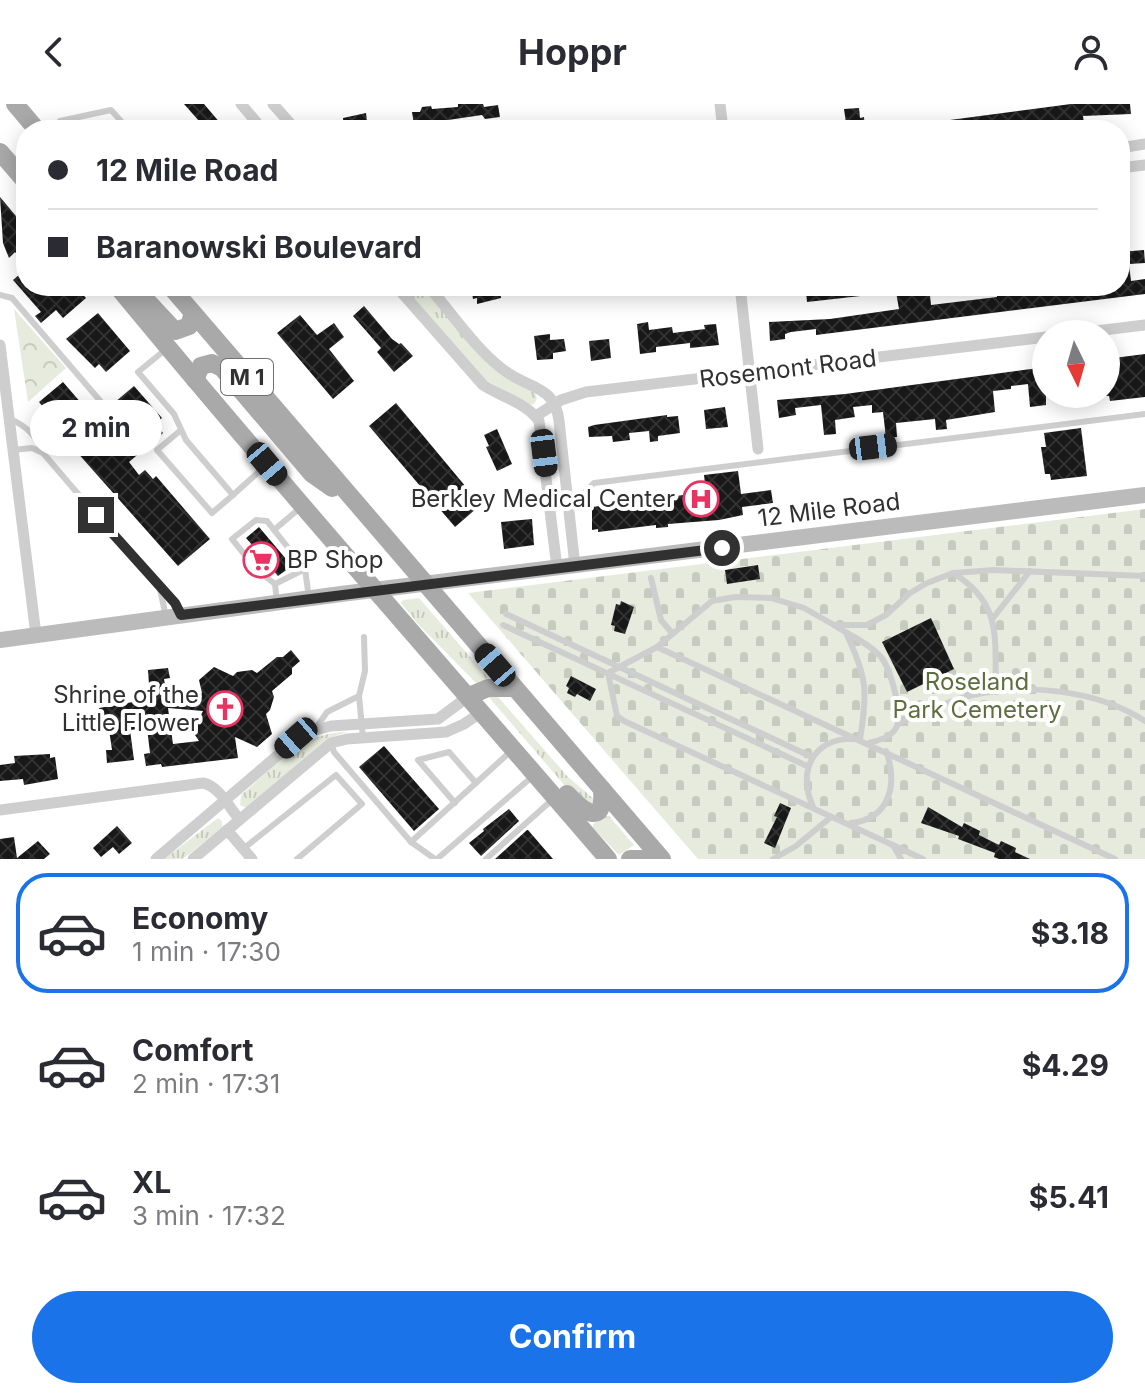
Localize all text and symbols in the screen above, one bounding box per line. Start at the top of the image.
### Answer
icon: back [32,30,76,74]
text: Hoppr [518,30,627,74]
icon: person [1069,30,1113,74]
text: 12 Mile Road [96,152,278,188]
text: Baranowski Boulevard [96,229,422,265]
north arrow [1032,320,1120,408]
map controls [1032,320,1120,408]
street label: Rosemont Road [698,343,878,394]
road number: M 1 [221,359,273,395]
callout: 2 min [30,399,162,455]
text: 2 min [61,412,131,443]
car [529,428,559,478]
car [848,432,898,462]
car [242,438,292,490]
hospital icon: Berkley Medical Center [682,480,720,518]
place label: Berkley Medical Center [411,484,675,513]
street label: 12 Mile Road [756,486,902,533]
route end [78,497,114,533]
route start [704,530,740,566]
supermarket icon: BP Shop [242,541,280,579]
place label: BP Shop [287,545,383,574]
car [470,639,520,691]
park label: Roseland Park Cemetery [892,667,1062,724]
place label: Shrine of the Little Flower [53,680,199,737]
church icon: Shrine of the Little Flower [206,690,244,728]
car [270,713,322,763]
icon: car [36,897,108,969]
text: Economy [132,900,268,936]
text: $3.18 [1031,915,1109,951]
text: 1 min · 17:30 [132,936,281,967]
icon: car [36,1029,108,1101]
text: Comfort [132,1032,253,1068]
text: $4.29 [1022,1047,1109,1083]
text: 2 min · 17:31 [132,1068,280,1099]
icon: car [36,1161,108,1233]
text: XL [132,1164,171,1200]
text: $5.41 [1029,1179,1109,1215]
text: 3 min · 17:32 [132,1200,286,1231]
button: Confirm [32,1291,1113,1383]

